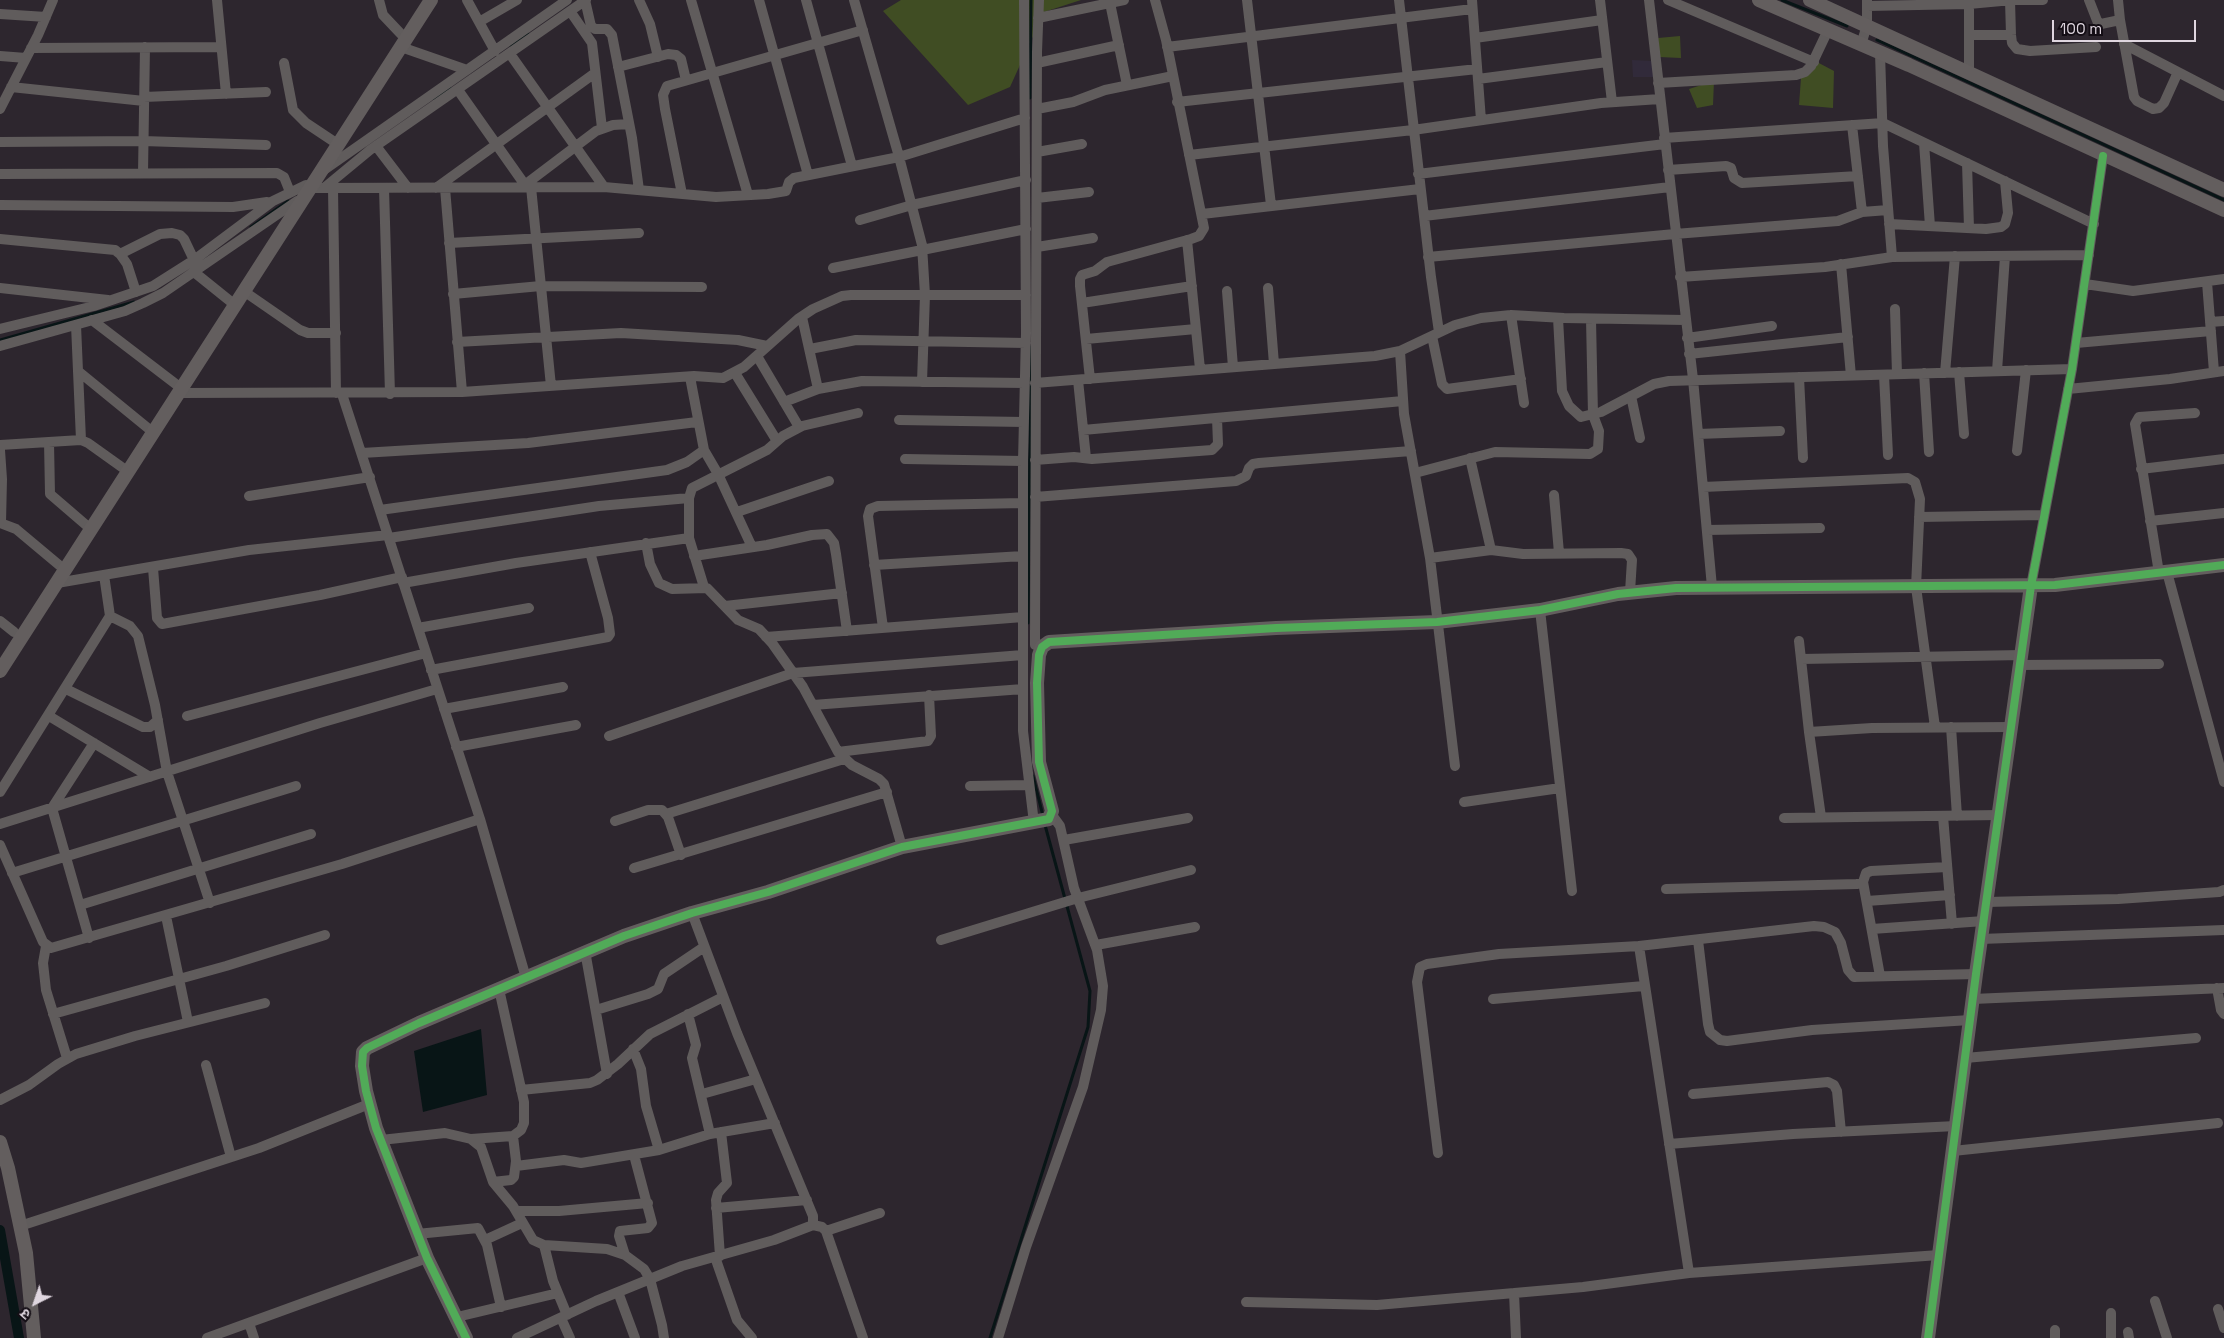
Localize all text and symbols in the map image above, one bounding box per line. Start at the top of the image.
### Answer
scale bar [2054,10,2198,42]
text: 100 m [2060,19,2102,38]
north arrow [10,1278,60,1328]
text: उ [16,1305,34,1324]

